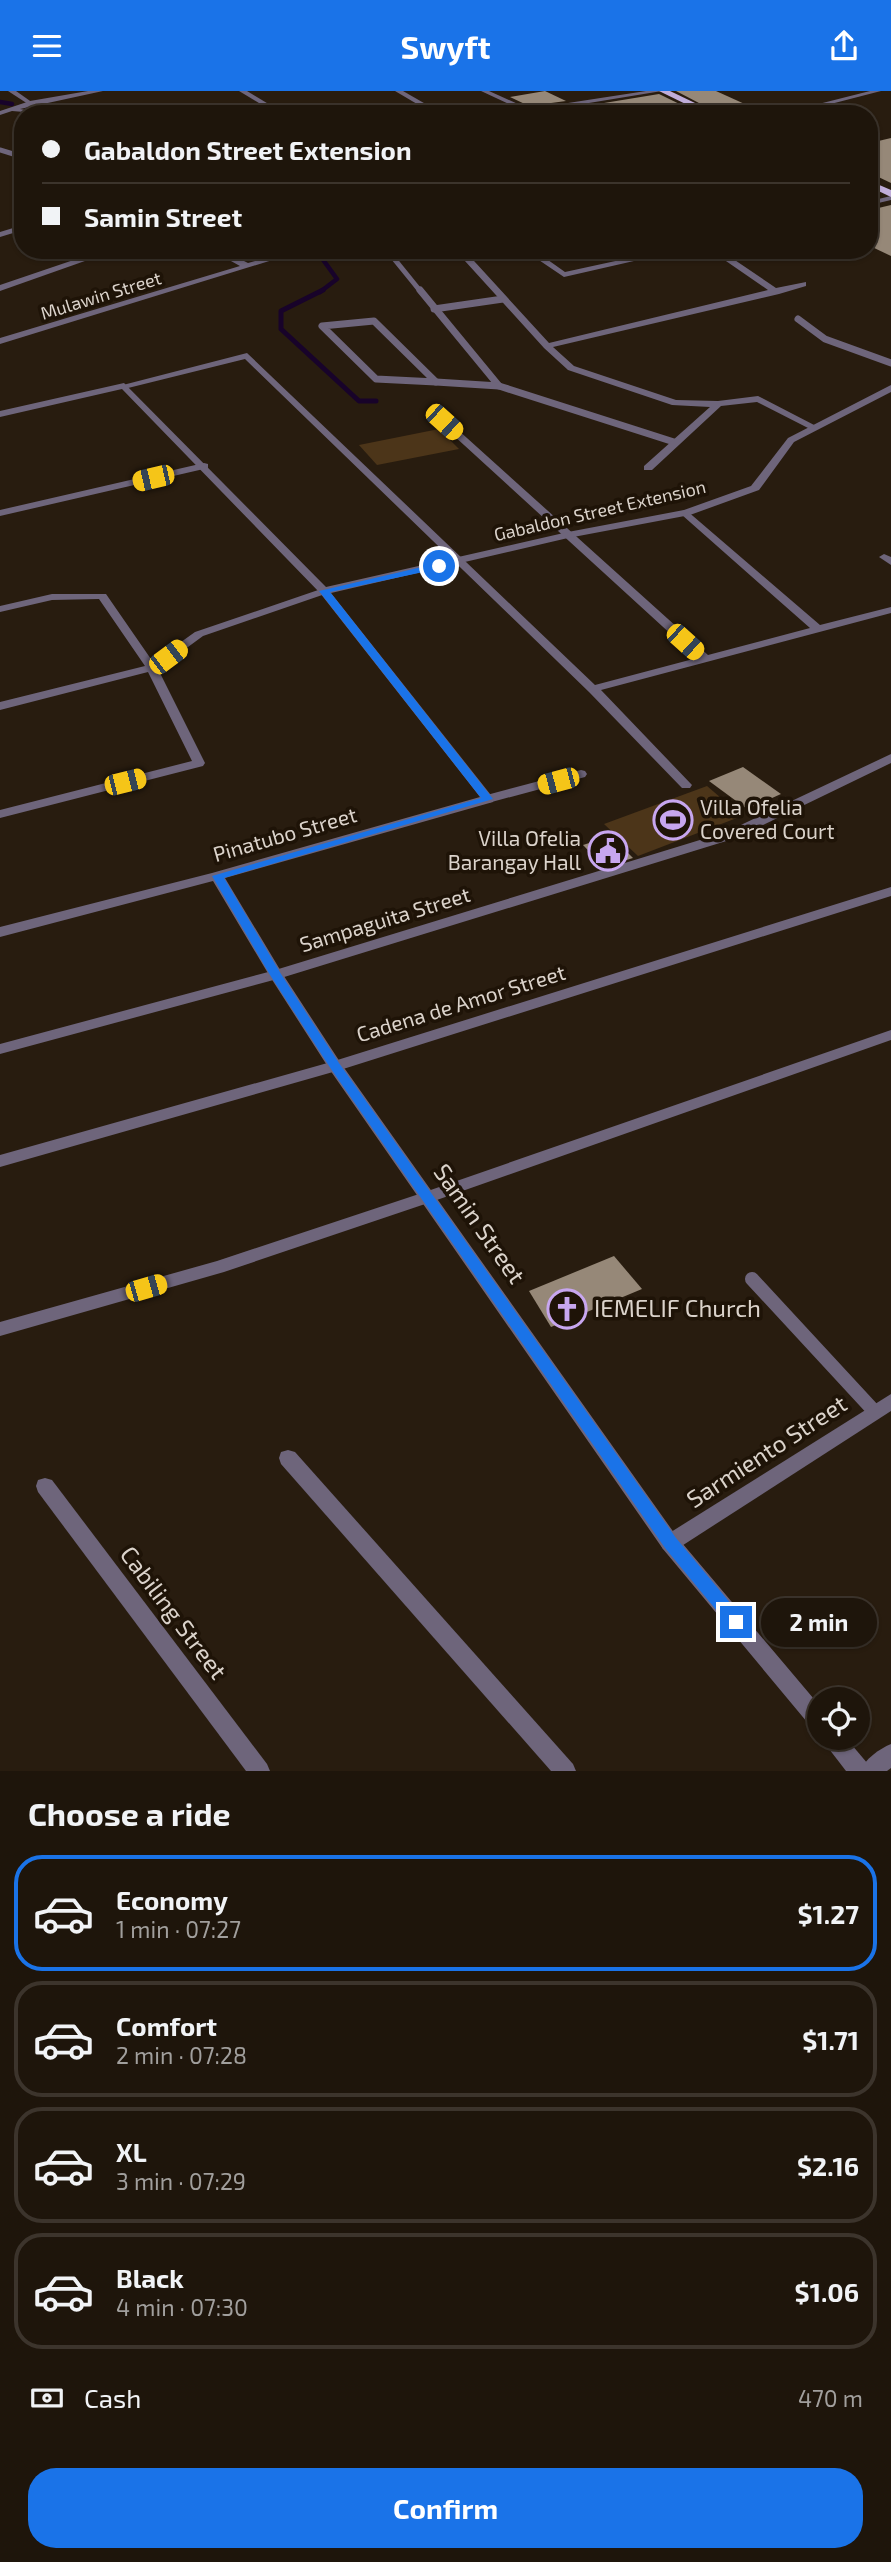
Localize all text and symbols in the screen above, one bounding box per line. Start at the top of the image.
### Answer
icon: menu [28,27,66,65]
text: Swyft [400,27,491,65]
icon: share [825,27,863,65]
text: Gabaldon Street Extension [84,134,412,165]
text: Samin Street [84,201,242,232]
street label: Mulawin Street [38,266,164,324]
car [422,400,467,444]
car [131,463,176,493]
street label: Gabaldon Street Extension [492,475,708,545]
route start [423,550,455,582]
car [663,620,708,664]
car [145,636,192,678]
car [535,765,582,797]
car [103,767,148,797]
place label: Villa Ofelia Covered Court [700,794,834,843]
sports icon: Villa Ofelia Covered Court [652,799,694,841]
street label: Pinatubo Street [210,801,359,866]
place label: Villa Ofelia Barangay Hall [448,825,582,874]
public building icon: Villa Ofelia Barangay Hall [587,830,629,872]
street label: Sampaguita Street [296,881,473,956]
street label: Cadena de Amor Street [353,959,568,1046]
street label: Samin Street [428,1158,532,1289]
car [123,1272,170,1304]
church icon: IEMELIF Church [546,1288,588,1330]
place label: IEMELIF Church [594,1293,761,1322]
street label: Sarmiento Street [681,1388,852,1513]
street label: Cabiling Street [115,1540,234,1684]
callout: 2 min [760,1597,876,1647]
route end [720,1606,752,1638]
text: 2 min [790,1608,848,1636]
map controls [807,1687,870,1750]
button: locate [807,1687,870,1750]
text: Choose a ride [28,1794,231,1832]
icon: car [32,1882,95,1945]
text: Economy [116,1884,228,1915]
text: $1.27 [798,1898,859,1929]
text: 1 min · 07:27 [116,1915,241,1943]
icon: car [32,2008,95,2071]
text: Comfort [116,2010,217,2041]
text: $1.71 [802,2024,859,2055]
text: 2 min · 07:28 [116,2041,247,2069]
icon: car [32,2134,95,2197]
text: XL [116,2136,147,2167]
text: $2.16 [797,2150,859,2181]
text: 3 min · 07:29 [116,2167,246,2195]
icon: car [32,2260,95,2323]
text: Black [116,2262,184,2293]
text: $1.06 [795,2276,859,2307]
text: 4 min · 07:30 [116,2293,248,2321]
icon: cash [28,2379,66,2417]
text: Cash [84,2382,141,2413]
text: 470 m [798,2384,863,2412]
button: Confirm [28,2468,863,2548]

